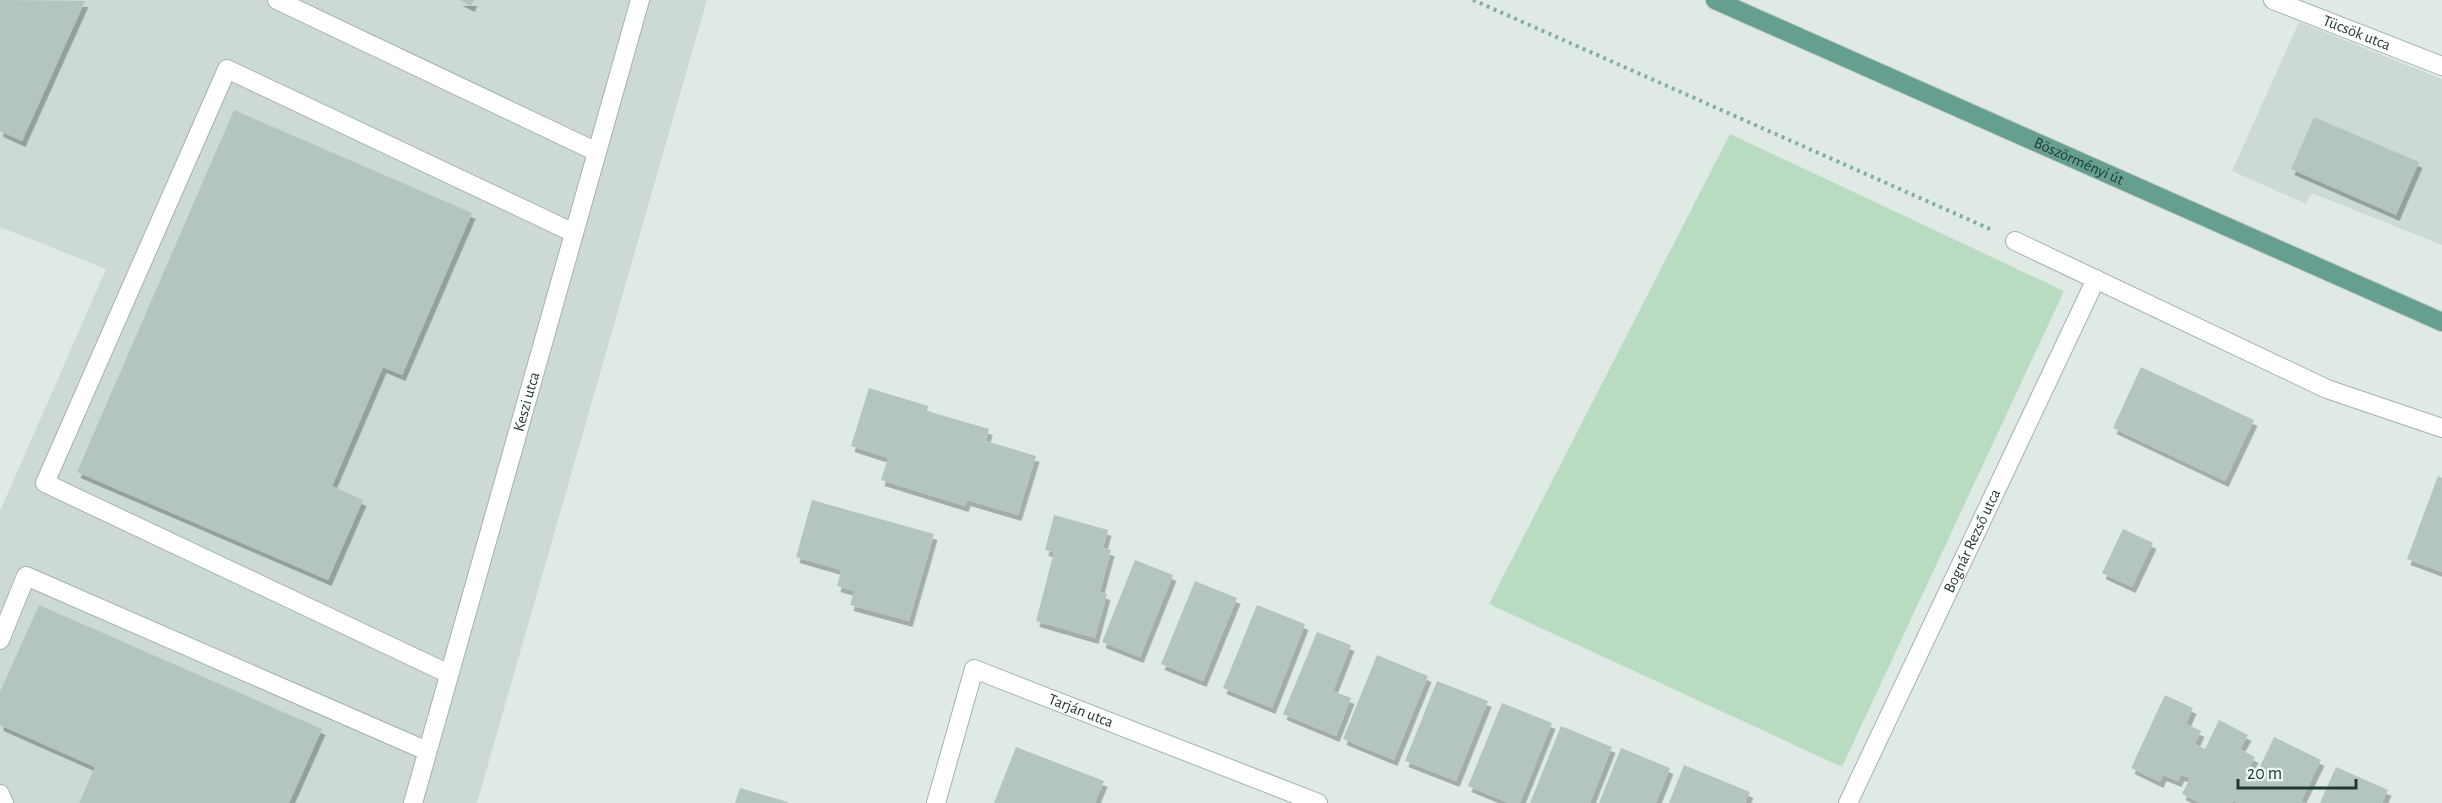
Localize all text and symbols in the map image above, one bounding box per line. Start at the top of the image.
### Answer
street label: Tücsök utca [2321,12,2393,53]
street label: Böszörményi út [2032,134,2126,188]
street label: Keszi utca [510,370,542,433]
street label: Bognár Rezső utca [1941,487,2003,595]
street label: Tarján utca [1046,691,1116,730]
scale bar [2238,752,2356,790]
text: 20 m [2247,765,2282,783]

